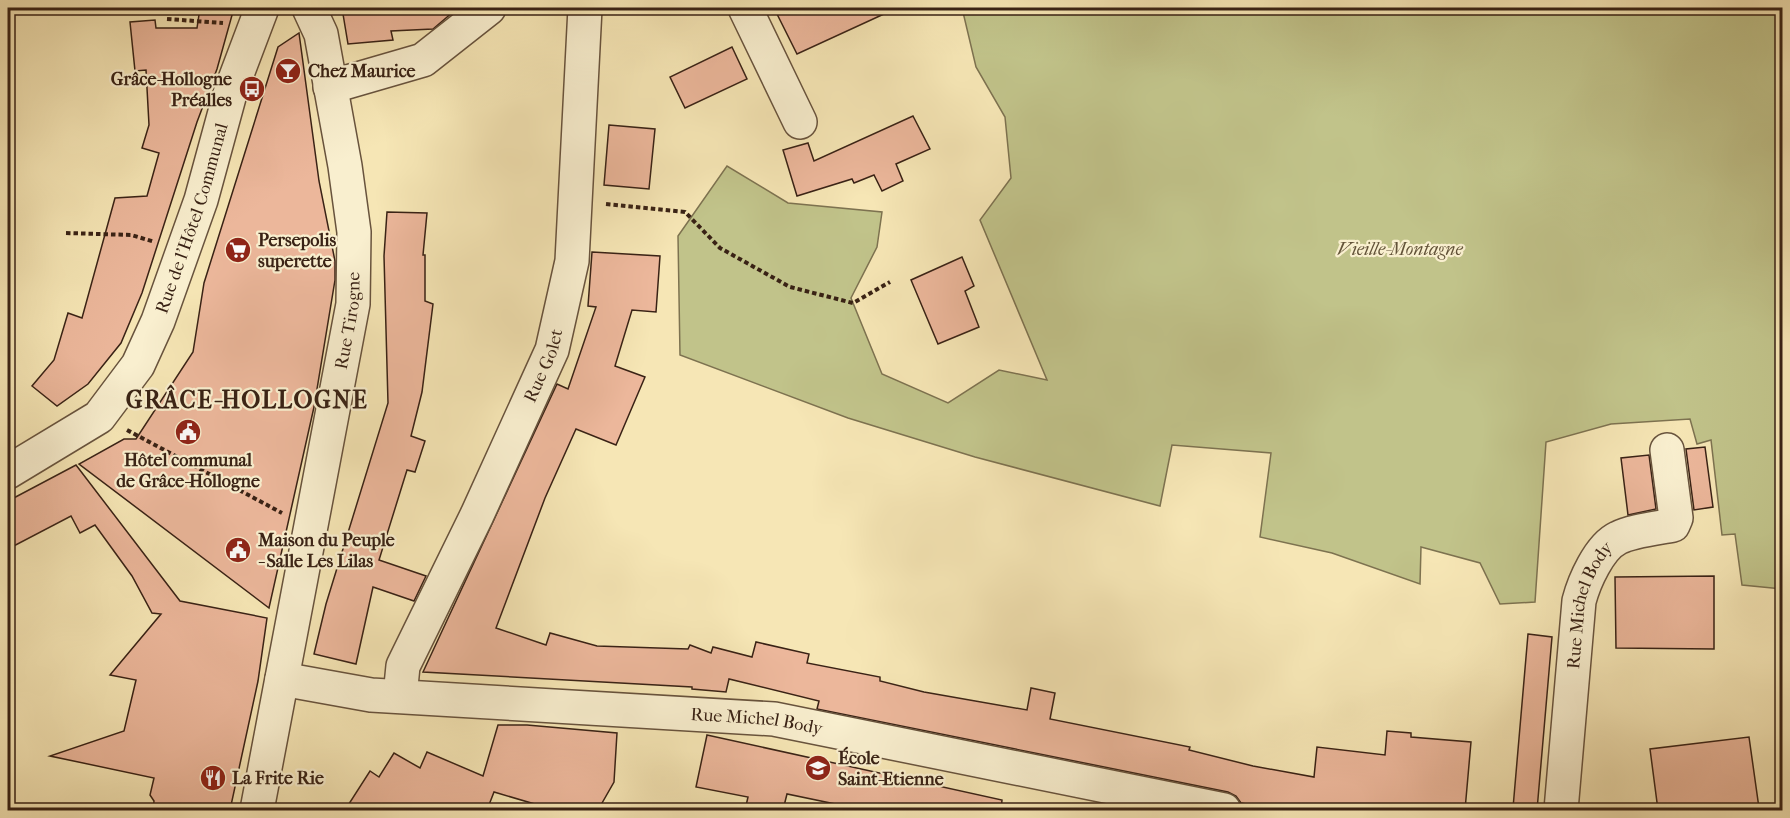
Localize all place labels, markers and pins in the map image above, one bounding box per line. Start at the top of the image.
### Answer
bar icon: Chez Maurice [273,56,303,86]
place label: Chez Maurice [308,61,416,82]
place label: Grâce-Hollogne Préalles [111,69,232,111]
bus stop icon: Grâce-Hollogne Préalles [237,74,267,104]
place label: Persepolis superette [258,230,337,272]
supermarket icon: Persepolis superette [223,235,253,265]
public building icon: Hôtel communal de Grâce-Hollogne [173,417,203,447]
place label: Hôtel communal de Grâce-Hollogne [116,450,260,492]
place label: Maison du Peuple - Salle Les Lilas [257,530,395,572]
public building icon: Maison du Peuple - Salle Les Lilas [223,535,253,565]
place label: École Saint-Etienne [838,746,944,790]
school or university icon: École Saint-Etienne [803,753,833,783]
restaurant icon: La Frite Rie [198,763,228,793]
place label: La Frite Rie [232,768,324,789]

